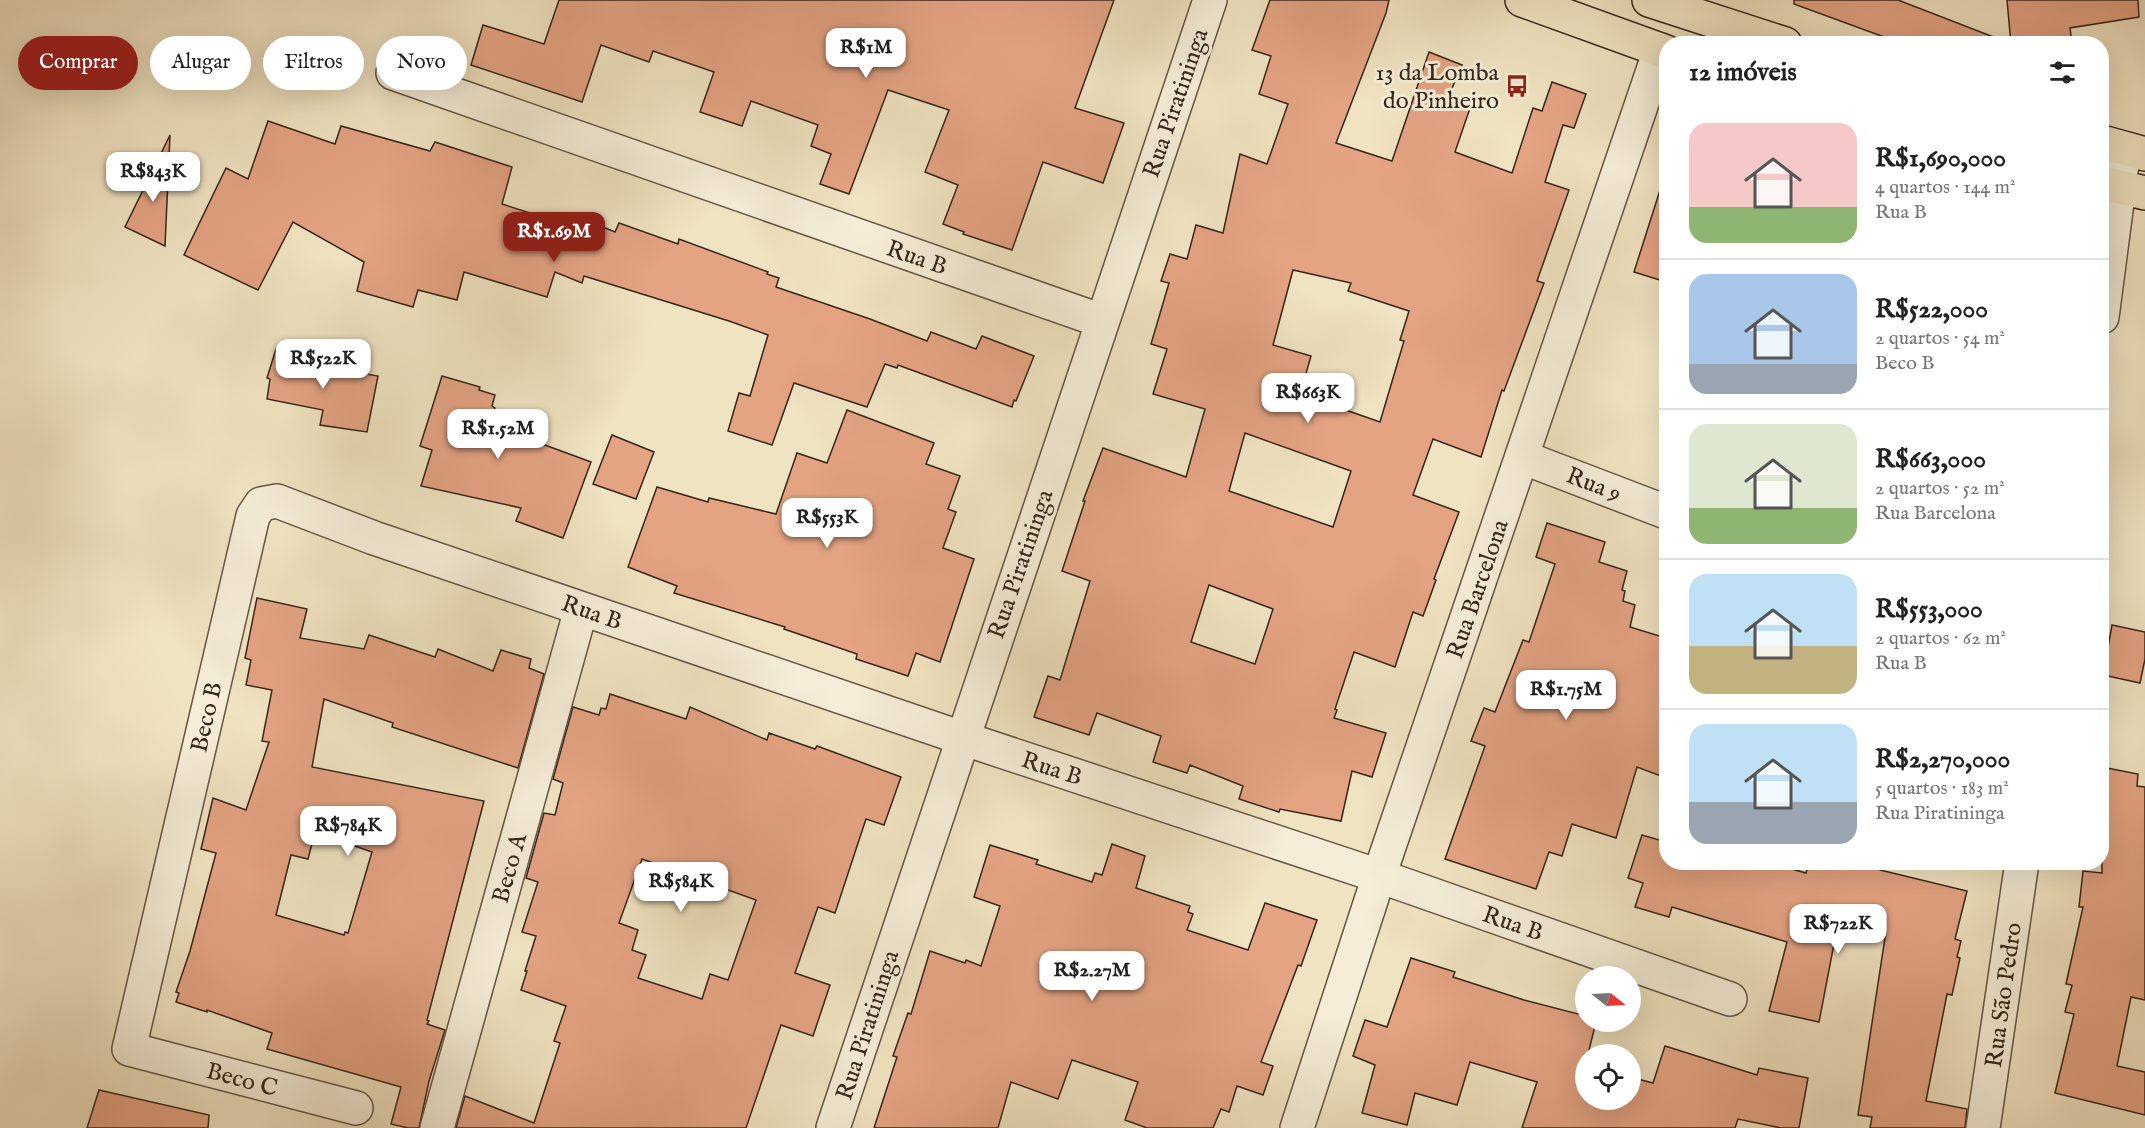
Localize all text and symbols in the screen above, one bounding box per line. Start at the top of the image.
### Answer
street label: Rua Piratininga [1136,24,1217,182]
pin: R$1M [830,28,902,79]
text: R$1M [840,35,892,60]
chip: Comprar [18,36,138,90]
chip: Alugar [150,36,251,90]
chip: Filtros [263,36,364,90]
chip: Novo [376,36,467,90]
text: 12 imóveis [1689,56,1797,89]
icon: filters [2046,56,2079,89]
place label: 13 da Lomba do Pinheiro [1376,58,1500,117]
bus stop icon: 13 da Lomba do Pinheiro [1504,73,1530,99]
text: R$1,690,000 [1875,142,2006,175]
icon: home [1737,147,1809,219]
pin: R$843K [104,152,202,203]
text: R$843K [120,159,186,184]
text: 4 quartos · 144 m² [1875,175,2016,200]
text: Rua B [1875,200,1927,225]
pin: R$1.69M [499,212,609,263]
text: R$1.69M [517,219,591,244]
street label: Rua B [882,234,951,283]
text: R$522,000 [1875,293,1988,326]
icon: home [1737,298,1809,370]
text: 2 quartos · 54 m² [1875,326,2005,351]
pin: R$522K [274,339,372,390]
text: R$522K [290,346,356,371]
text: Beco B [1875,351,1934,376]
pin: R$663K [1259,373,1357,424]
text: R$663K [1276,380,1341,405]
pin: R$1.52M [443,409,553,460]
text: R$1.52M [461,416,535,441]
text: R$663,000 [1875,443,1986,476]
icon: home [1737,448,1809,520]
street label: Rua 9 [1561,461,1625,510]
text: 2 quartos · 52 m² [1875,476,2005,501]
street label: Rua Piratininga [981,485,1062,643]
pin: R$553K [778,498,876,549]
text: Rua Barcelona [1875,501,1996,526]
text: R$553K [796,505,858,530]
street label: Rua Barcelona [1440,515,1517,663]
street label: Rua B [557,589,626,638]
text: R$553,000 [1875,593,1983,626]
icon: home [1737,598,1809,670]
text: 2 quartos · 62 m² [1875,626,2006,651]
text: Rua B [1875,651,1927,676]
pin: R$1.75M [1511,670,1621,721]
text: R$1.75M [1530,677,1602,702]
street label: Beco B [184,679,231,756]
text: R$2,270,000 [1875,743,2010,776]
street label: Rua B [1017,745,1086,794]
icon: home [1737,748,1809,820]
text: 5 quartos · 183 m² [1875,776,2009,801]
text: Rua Piratininga [1875,801,2005,826]
pin: R$784K [299,806,397,857]
text: R$784K [314,813,382,838]
street label: Beco A [486,829,535,907]
pin: R$584K [632,862,730,913]
text: R$584K [648,869,714,894]
street label: Rua B [1478,900,1547,949]
pin: R$722K [1789,904,1887,955]
text: R$722K [1804,911,1872,936]
street label: Rua São Pedro [1979,921,2030,1070]
street label: Rua Piratininga [830,946,907,1104]
pin: R$2.27M [1037,951,1147,1002]
text: R$2.27M [1053,958,1131,983]
north arrow [1575,966,1641,1032]
map controls [1575,966,1641,1110]
button: locate [1575,1044,1641,1110]
street label: Beco C [203,1056,281,1105]

